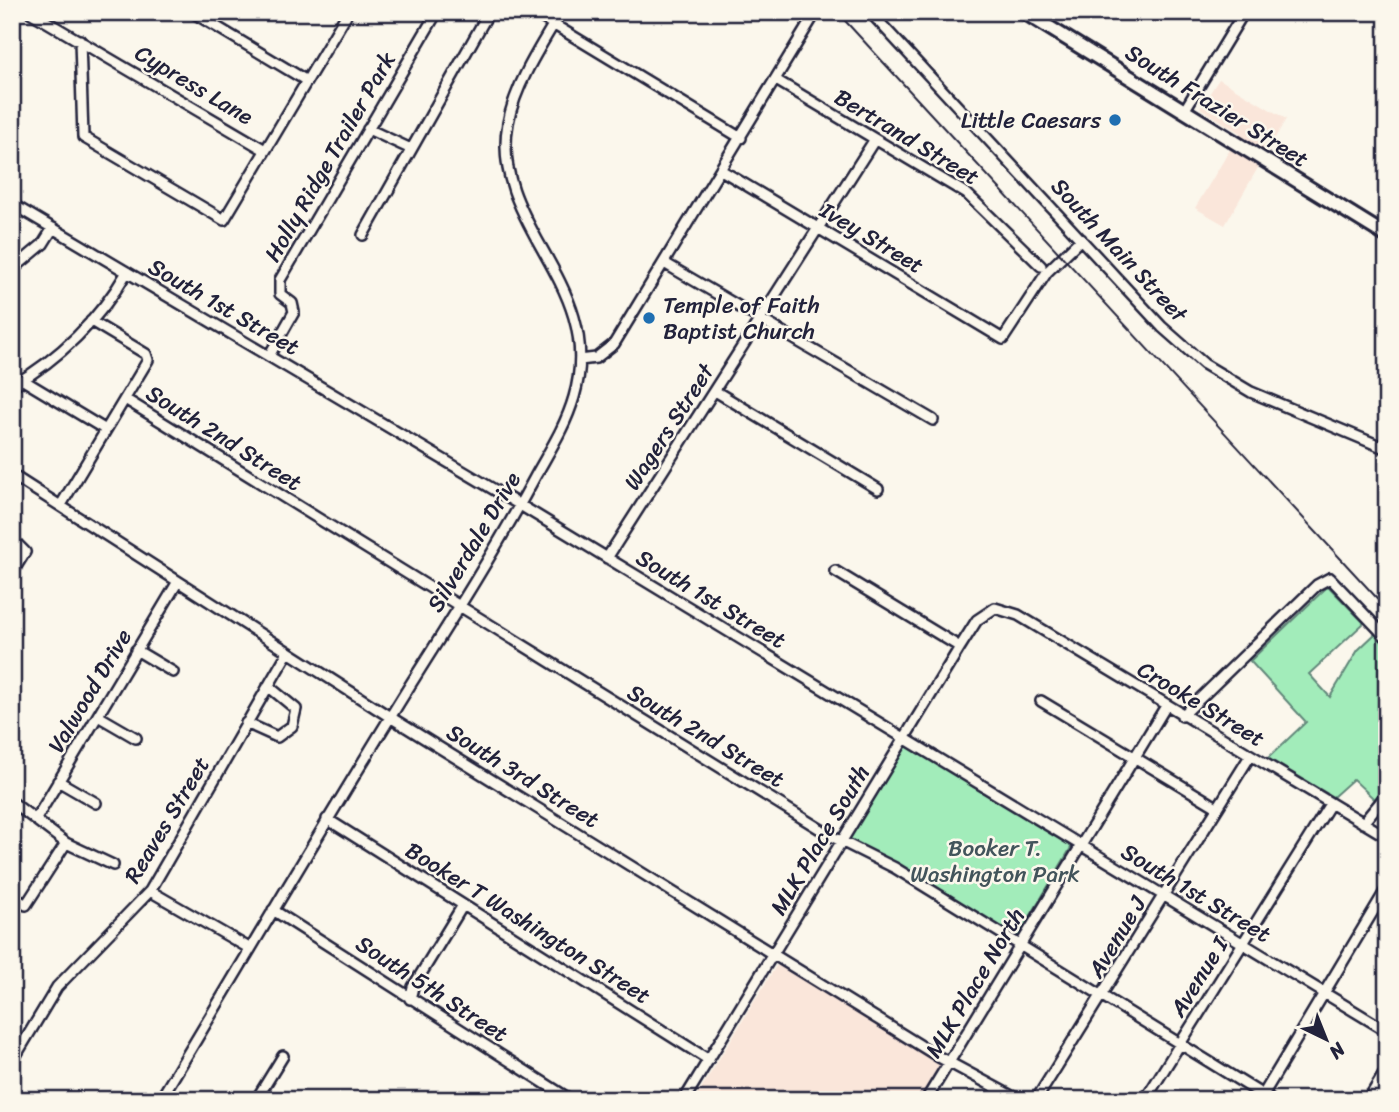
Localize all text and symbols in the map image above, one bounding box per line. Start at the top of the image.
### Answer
street label: Cypress Lane [127,33,261,137]
street label: South Frazier Street [1117,33,1317,179]
street label: Holly Ridge Trailer Park [253,43,408,270]
street label: Bertrand Street [826,77,988,197]
place label: Little Caesars [961,100,1101,141]
marker: Little Caesars [1107,112,1123,128]
street label: South Main Street [1040,168,1199,333]
street label: Ivey Street [811,190,932,285]
street label: South 1st Street [140,247,308,367]
place label: Temple of Faith Baptist Church [663,285,820,352]
marker: Temple of Faith Baptist Church [641,310,657,326]
street label: Wagers Street [612,354,726,499]
street label: South 2nd Street [138,373,310,503]
street label: Silverdale Drive [416,463,532,621]
street label: South 1st Street [628,538,794,660]
street label: Valwood Drive [37,621,144,761]
street label: Crooke Street [1129,650,1273,758]
street label: South 2nd Street [619,673,793,799]
street label: South 3rd Street [438,712,608,840]
street label: Reaves Street [113,748,221,892]
street label: MLK Place South [759,757,881,923]
park label: Booker T. Washington Park [910,828,1080,895]
street label: Booker T Washington Street [397,831,659,1015]
street label: South 1st Street [1113,832,1279,954]
street label: Avenue J [1076,887,1158,987]
street label: MLK Place North [914,900,1036,1066]
street label: South 5th Street [347,924,517,1054]
street label: Avenue I [1158,927,1241,1026]
north arrow [1290,1004,1360,1074]
text: N [1321,1034,1354,1068]

